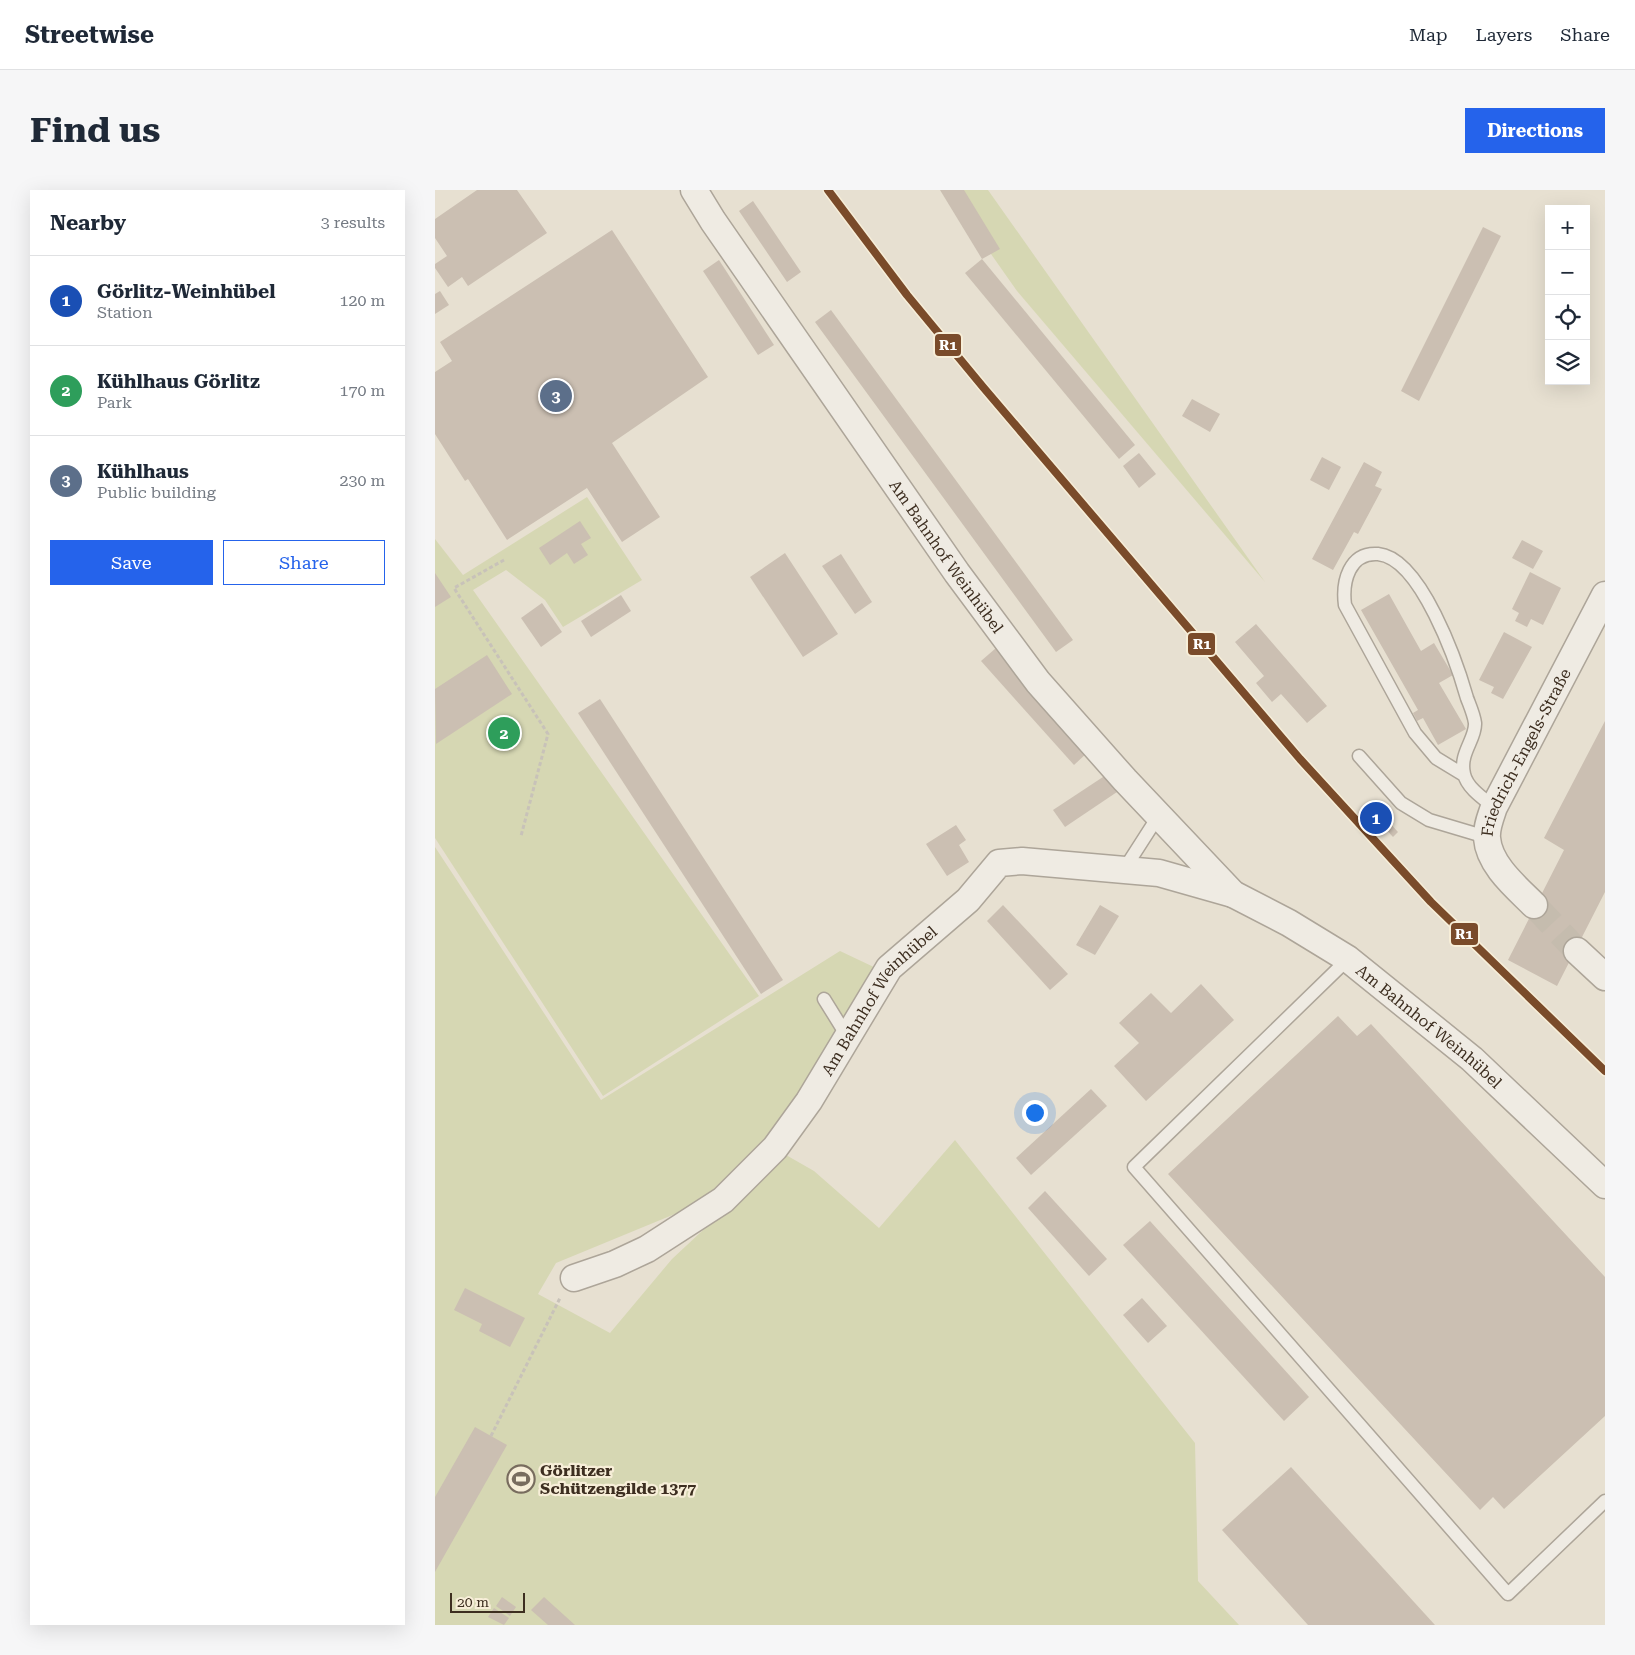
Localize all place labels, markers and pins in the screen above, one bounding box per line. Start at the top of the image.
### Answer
pin: 3 [540,377,572,415]
pin: 2 [488,714,520,752]
pin: 1 [1360,799,1392,837]
place label: Görlitzer Schützengilde 1377 [540,1461,696,1498]
sports icon: Görlitzer Schützengilde 1377 [506,1464,536,1494]

